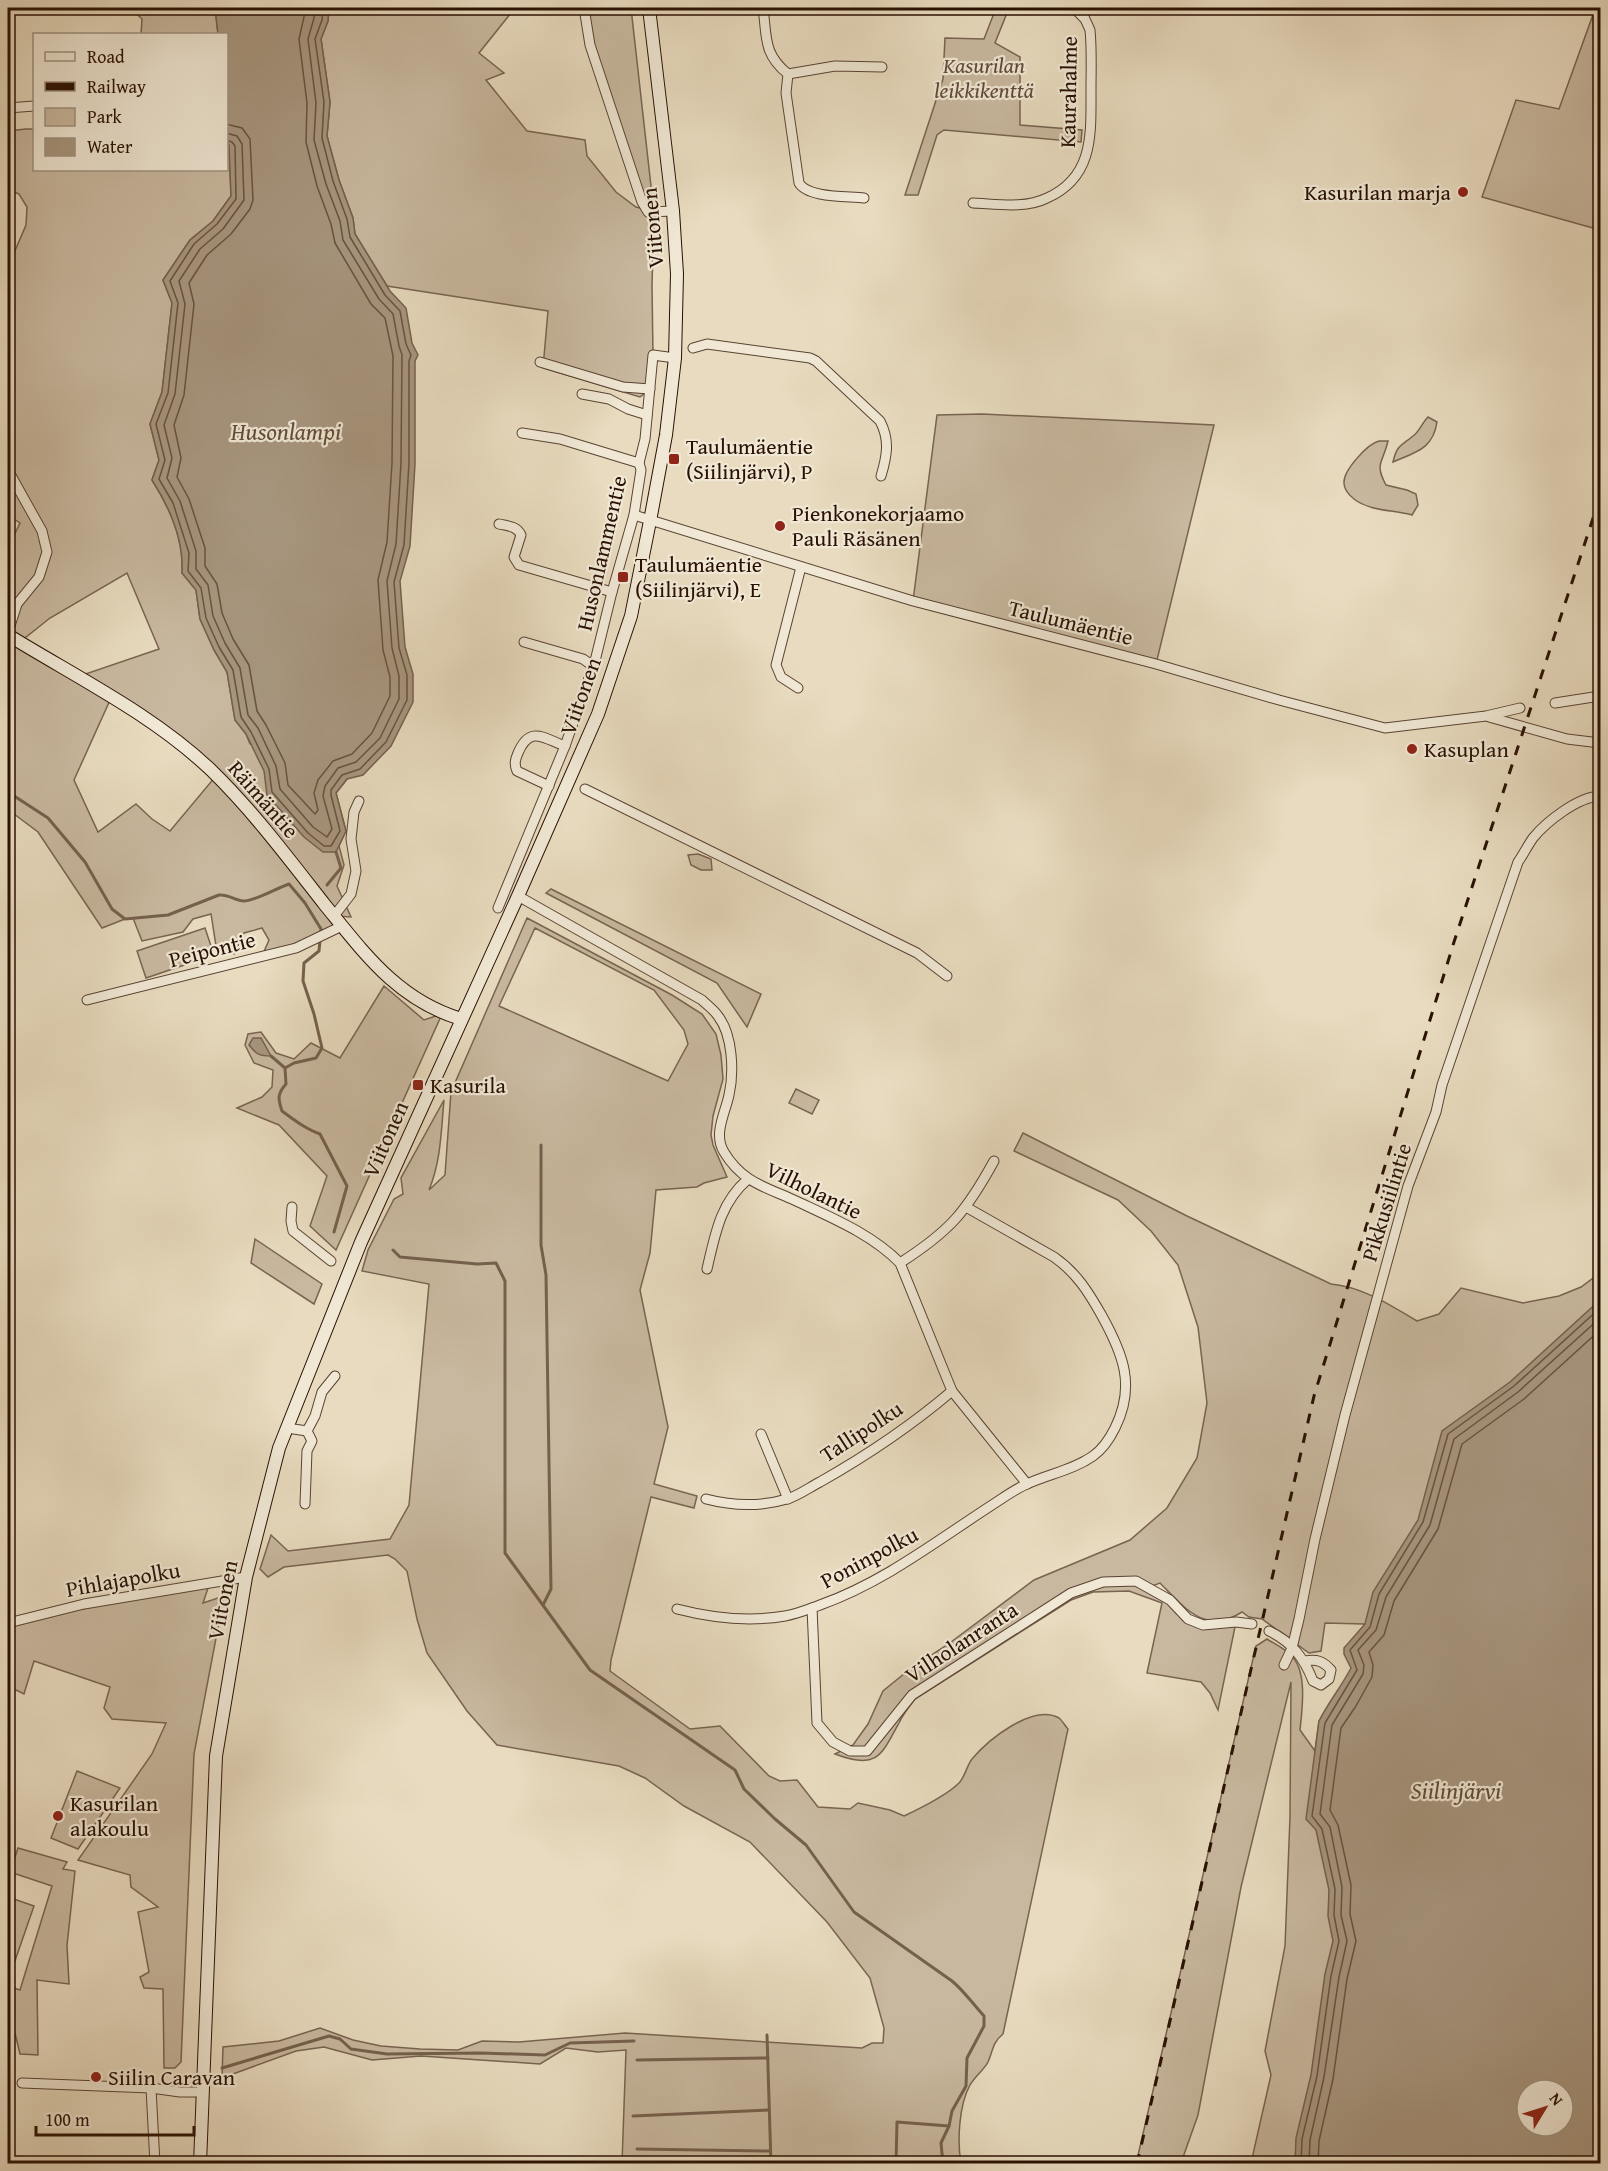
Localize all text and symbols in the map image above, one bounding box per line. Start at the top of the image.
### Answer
legend [33,33,228,171]
street label: Kaurahalme [1051,36,1085,148]
text: Road [87,43,125,70]
park label: Kasurilan leikkikenttä [934,49,1034,106]
text: Railway [87,73,146,100]
text: Park [87,103,123,130]
text: Water [87,133,133,160]
place label: Kasurilan marja [1304,176,1452,208]
marker: Kasurilan marja [1456,185,1470,199]
street label: Viitonen [632,186,671,270]
water label: Husonlampi [230,414,341,449]
place label: Taulumäentie (Siilinjärvi), P [686,430,813,487]
marker: Taulumäentie (Siilinjärvi), P [667,452,681,466]
street label: Husonlammentie [568,472,634,634]
place label: Pienkonekorjaamo Pauli Räsänen [792,497,964,554]
marker: Pienkonekorjaamo Pauli Räsänen [773,519,787,533]
place label: Taulumäentie (Siilinjärvi), E [635,548,762,605]
marker: Taulumäentie (Siilinjärvi), E [616,570,630,584]
street label: Taulumäentie [1005,591,1137,653]
street label: Viitonen [551,652,609,739]
place label: Kasuplan [1424,733,1509,765]
marker: Kasuplan [1405,742,1419,756]
street label: Räimäntie [221,753,307,845]
street label: Peipontie [165,923,259,975]
place label: Kasurila [430,1069,506,1101]
marker: Kasurila [411,1078,425,1092]
street label: Viitonen [354,1095,416,1182]
street label: Pikkusiilintie [1353,1139,1419,1265]
street label: Vilholantie [760,1153,868,1227]
street label: Tallipolku [813,1392,909,1470]
street label: Poninpolku [815,1518,924,1596]
street label: Pihlajapolku [63,1553,183,1605]
street label: Viitonen [199,1557,246,1643]
street label: Vilholanranta [898,1593,1024,1691]
water label: Siilinjärvi [1411,1773,1501,1808]
place label: Kasurilan alakoulu [70,1787,159,1844]
marker: Kasurilan alakoulu [51,1809,65,1823]
place label: Siilin Caravan [108,2061,236,2093]
marker: Siilin Caravan [89,2070,103,2084]
north arrow [1515,2078,1575,2138]
text: N [1544,2087,1570,2111]
scale bar [36,2099,194,2137]
text: 100 m [45,2106,90,2133]

